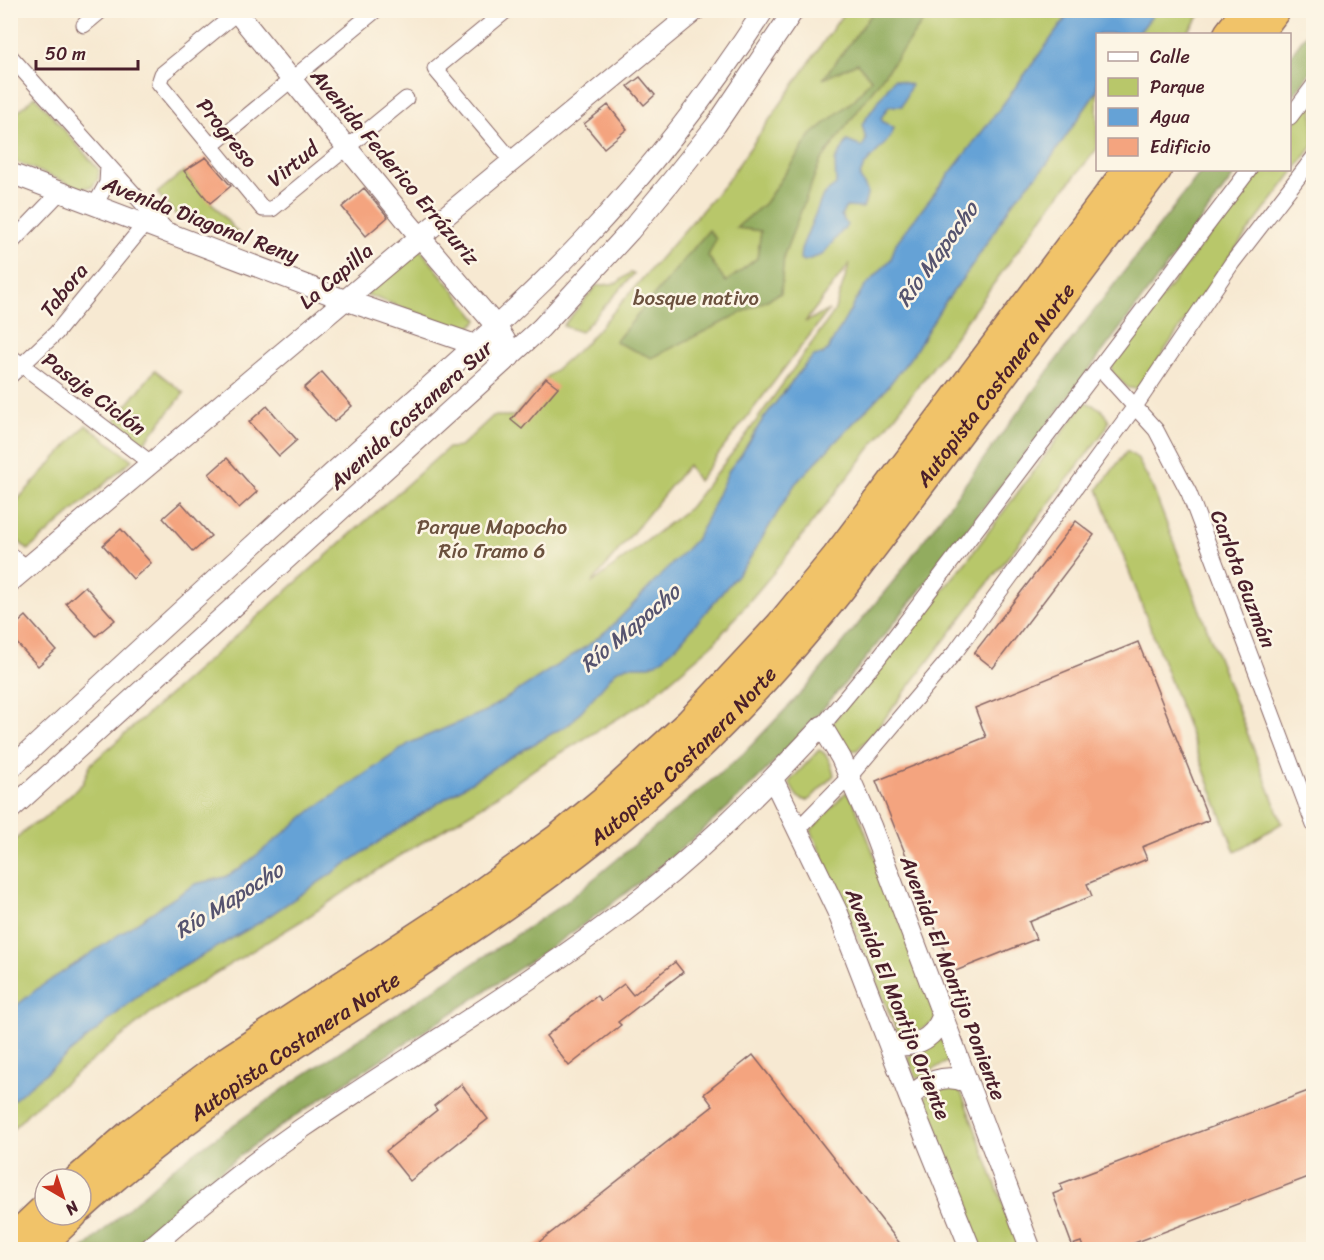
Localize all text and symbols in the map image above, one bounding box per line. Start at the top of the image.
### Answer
scale bar [36,33,138,71]
legend [1096,33,1291,171]
text: 50 m [45,38,86,70]
text: Calle [1150,41,1190,73]
street label: Avenida Federico Errázuriz [300,59,490,275]
text: Parque [1150,71,1205,103]
street label: Progreso [186,89,268,177]
text: Agua [1149,101,1191,133]
street label: Virtud [258,130,329,197]
text: Edificio [1150,131,1211,163]
street label: Avenida Diagonal Reny [96,165,305,275]
water label: Río Mapocho [885,192,990,315]
street label: La Capilla [290,233,383,319]
street label: Tabora [30,254,98,326]
street label: Autopista Costanera Norte [905,274,1085,496]
park label: bosque nativo [633,279,759,317]
street label: Avenida Costanera Sur [319,329,503,500]
street label: Pasaje Ciclón [33,342,155,446]
street label: Carlota Guzmán [1199,504,1287,654]
park label: Parque Mapocho Río Tramo 6 [417,508,567,570]
water label: Río Mapocho [571,573,691,682]
street label: Autopista Costanera Norte [580,657,787,856]
street label: Avenida El Montijo Poniente [888,849,1017,1106]
water label: Río Mapocho [167,850,293,949]
street label: Avenida El Montijo Oriente [834,881,962,1126]
street label: Autopista Costanera Norte [180,961,409,1132]
north arrow [33,1167,93,1227]
text: N [58,1193,86,1224]

